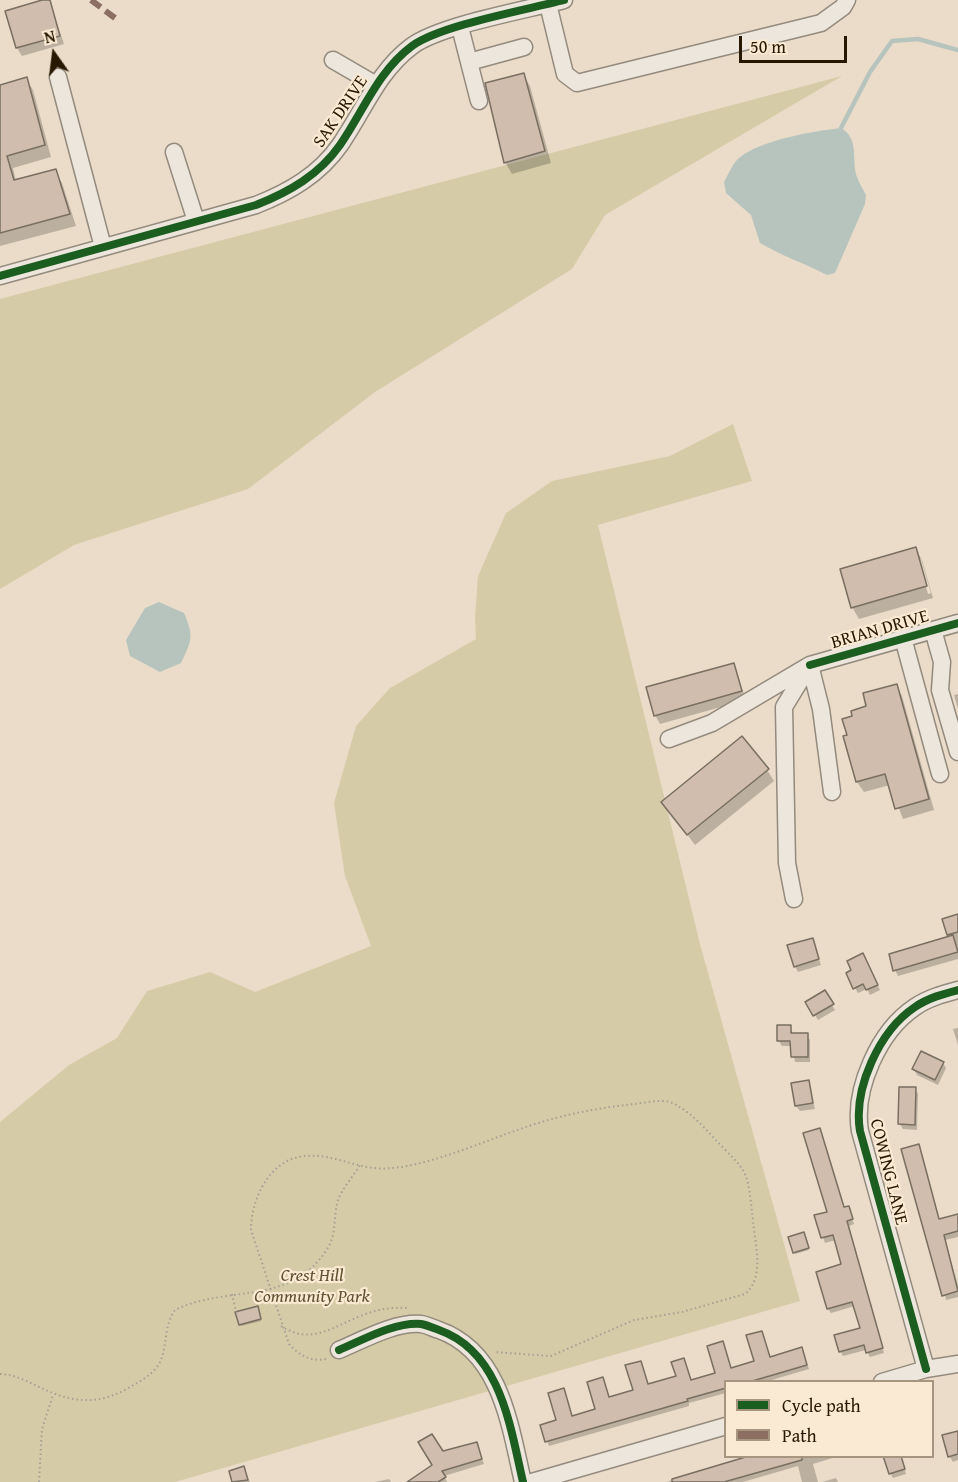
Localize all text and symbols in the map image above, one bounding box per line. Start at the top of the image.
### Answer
north arrow [24,24,84,84]
text: N [42,24,58,49]
scale bar [742,24,850,62]
text: 50 m [750,33,786,60]
street label: SAK DRIVE [309,72,373,152]
street label: BRIAN DRIVE [829,606,931,654]
street label: COWING LANE [864,1117,912,1227]
park label: Crest Hill Community Park [254,1265,370,1308]
legend [724,1380,934,1458]
text: Cycle path [782,1392,861,1419]
text: Path [782,1422,817,1449]

